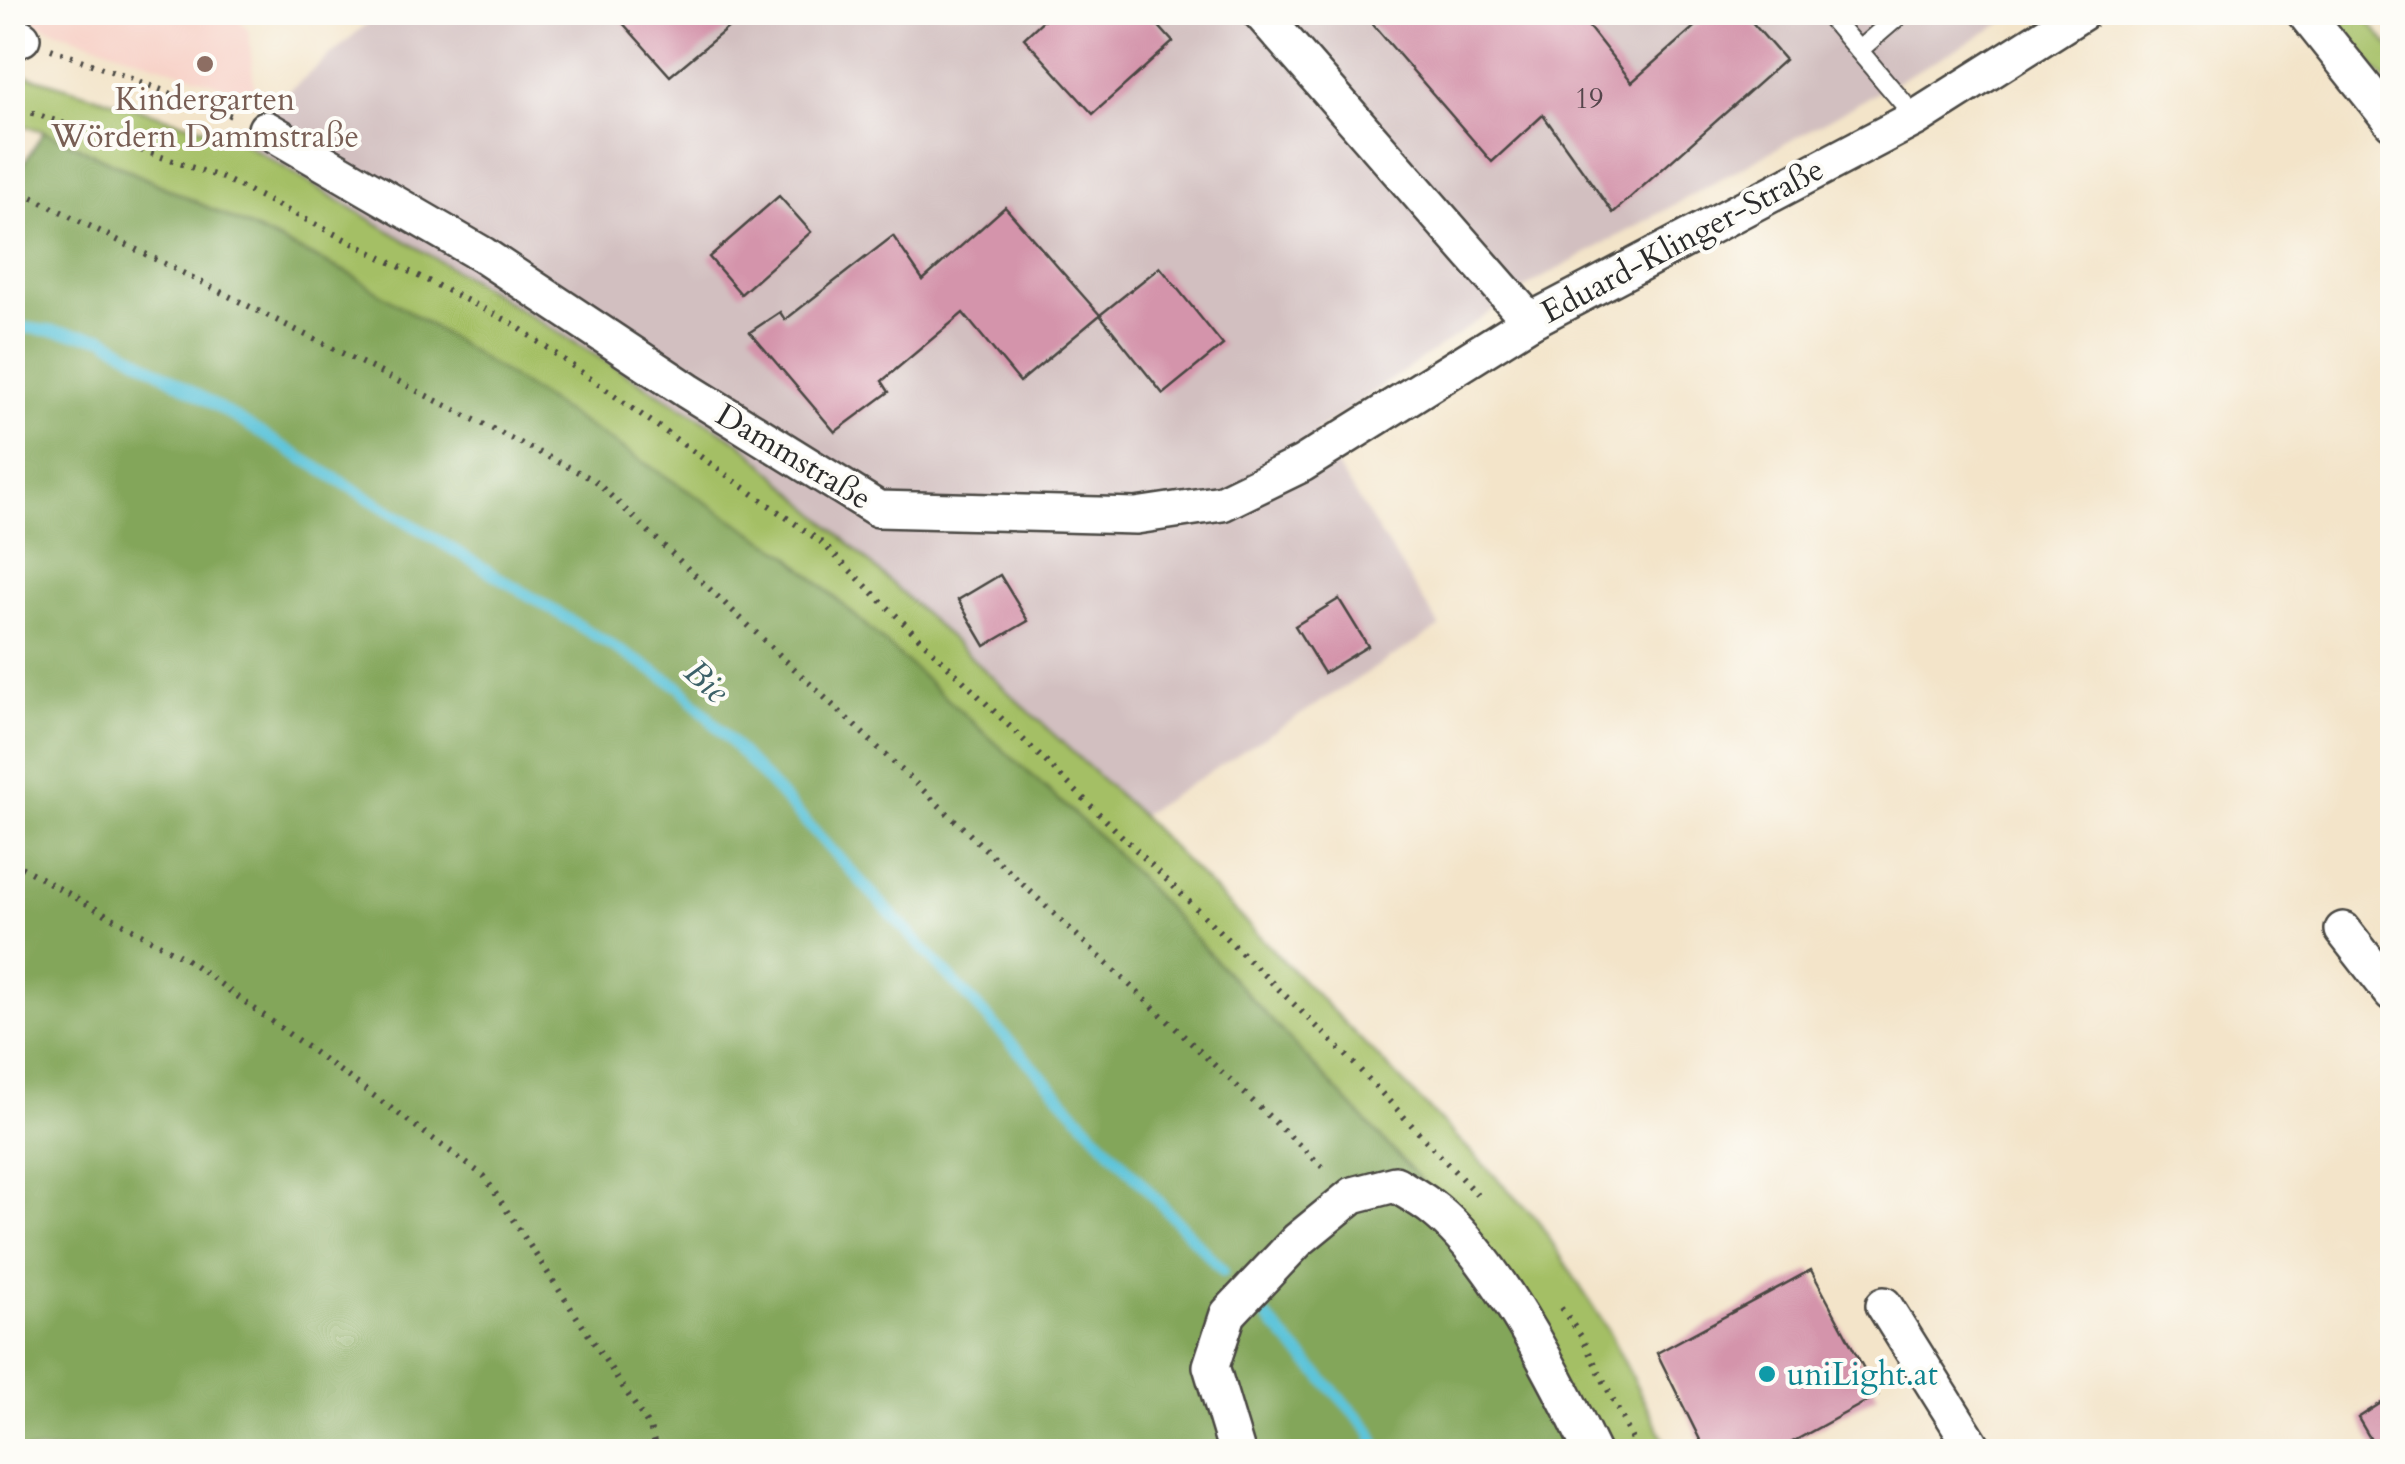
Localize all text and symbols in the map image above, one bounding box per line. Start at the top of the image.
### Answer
marker: Kindergarten Wördern Dammstraße [194,53,216,75]
place label: Kindergarten Wördern Dammstraße [50,78,359,159]
house number: 19 [1575,80,1603,118]
street label: Eduard-Klinger-Straße [1534,148,1831,334]
street label: Dammstraße [708,393,879,520]
water label: Bie [673,649,740,715]
place label: uniLight.at [1787,1353,1938,1397]
marker: uniLight.at [1756,1363,1778,1385]

